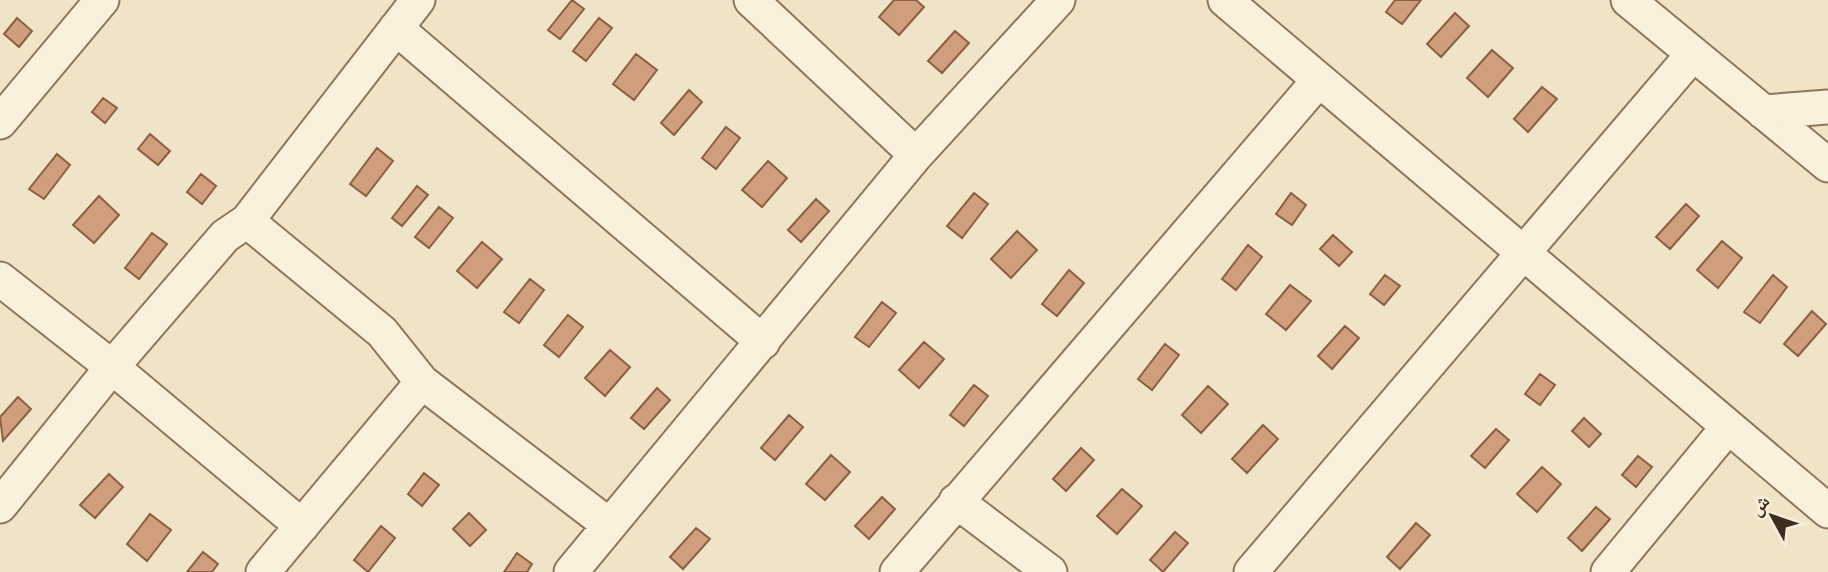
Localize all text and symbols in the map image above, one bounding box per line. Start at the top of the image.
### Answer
north arrow [1737,481,1807,551]
text: ش [1743,489,1780,525]

